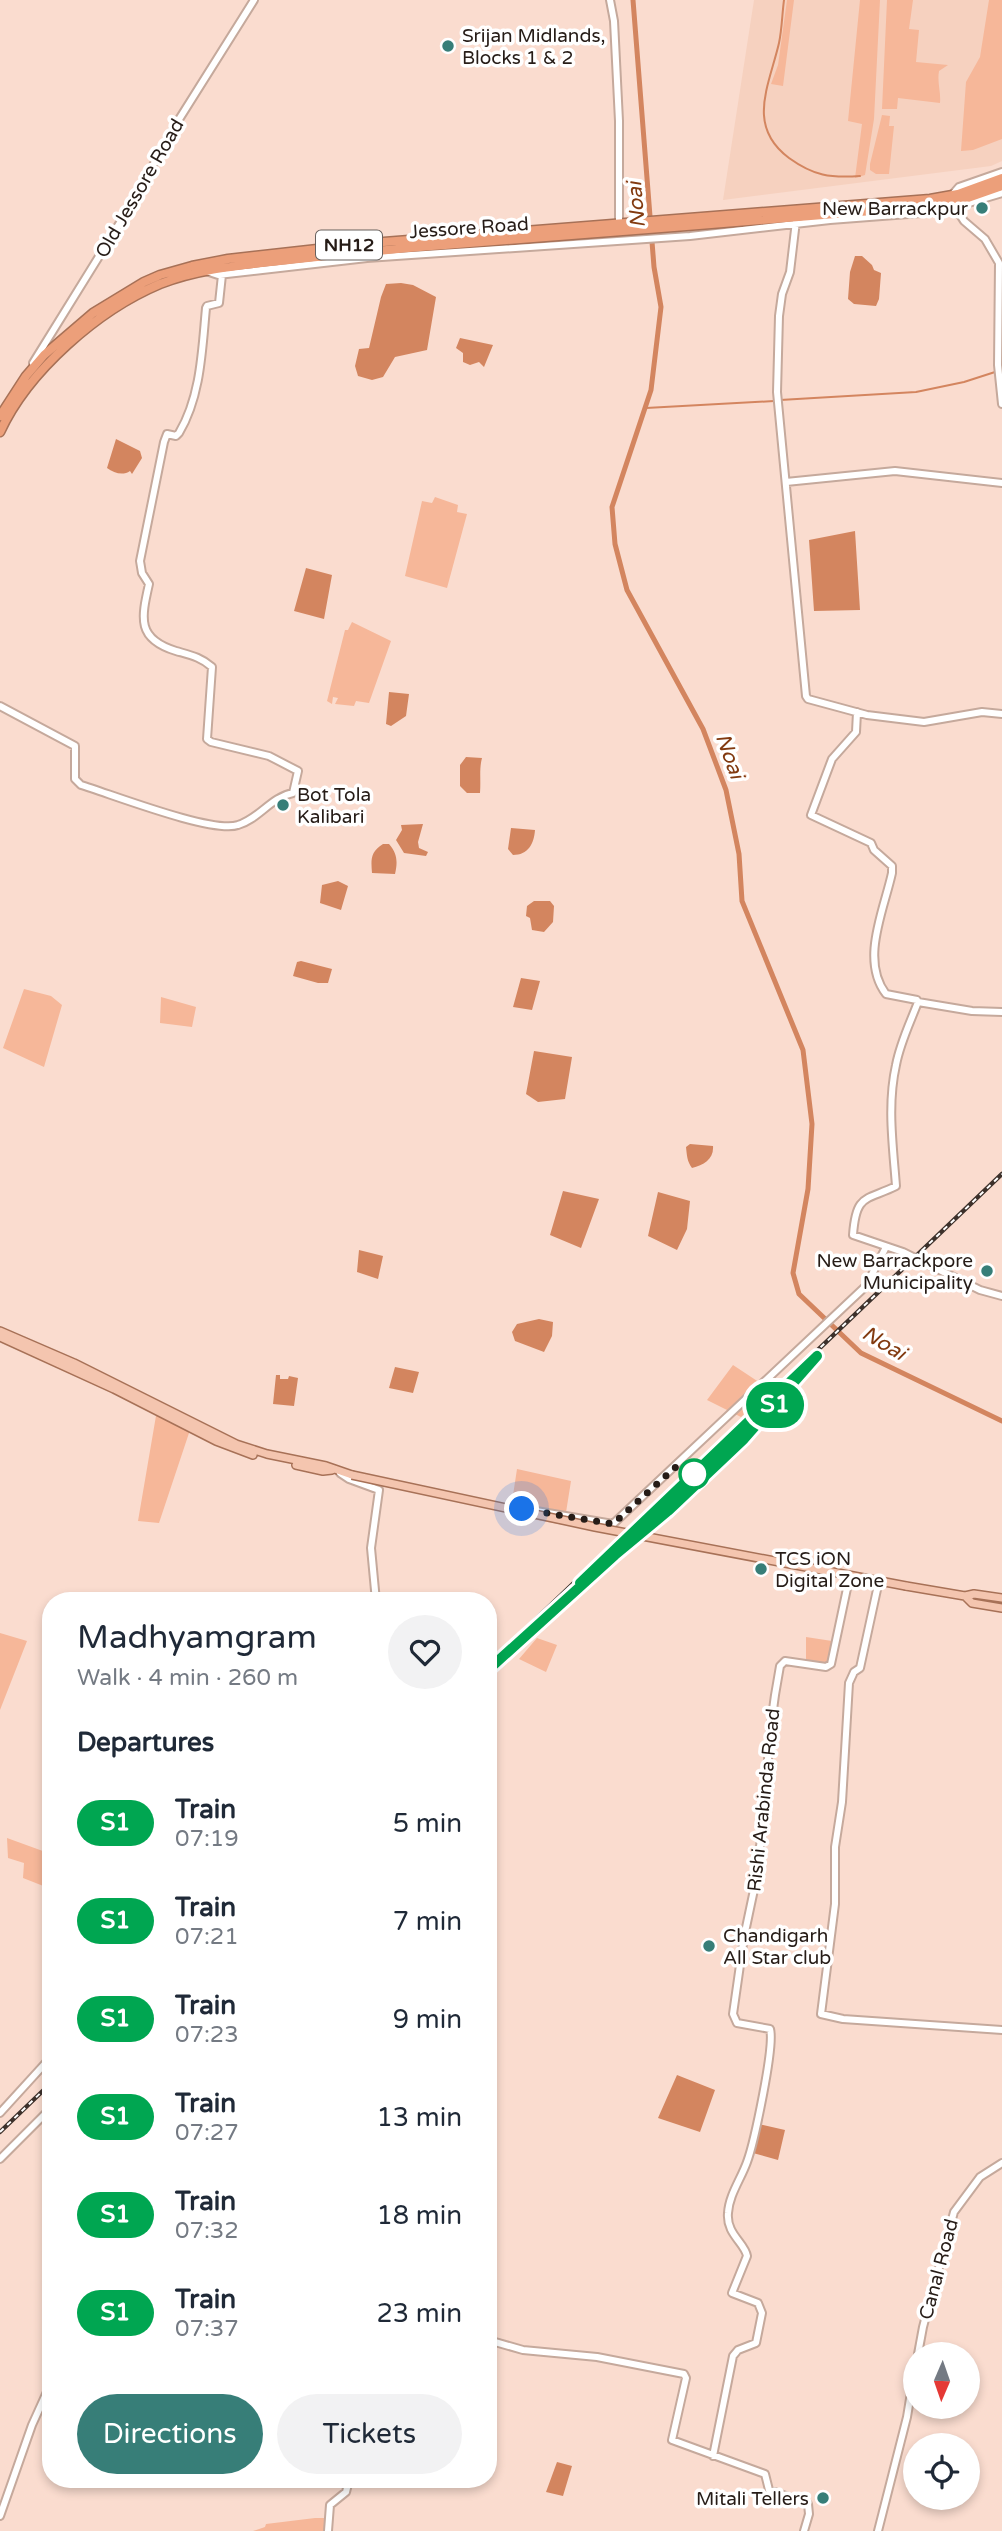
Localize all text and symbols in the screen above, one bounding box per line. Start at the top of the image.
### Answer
place label: Srijan Midlands, Blocks 1 & 2 [462,25,606,69]
marker: Srijan Midlands, Blocks 1 & 2 [440,38,456,54]
street label: Old Jessore Road [91,115,189,262]
water label: Noai [622,178,651,229]
place label: New Barrackpur [822,198,969,220]
marker: New Barrackpur [974,200,990,216]
street label: Jessore Road [409,213,530,243]
road number: NH12 [316,230,382,260]
water label: Noai [710,730,750,785]
place label: Bot Tola Kalibari [297,784,371,828]
marker: Bot Tola Kalibari [275,797,291,813]
place label: New Barrackpore Municipality [817,1250,973,1294]
marker: New Barrackpore Municipality [979,1263,995,1279]
water label: Noai [857,1321,912,1368]
line badge: S1 [744,1382,806,1428]
text: S1 [760,1390,790,1419]
unlabelled marker [679,1459,709,1489]
your location [504,1491,539,1526]
place label: TCS iON Digital Zone [775,1548,884,1592]
marker: TCS iON Digital Zone [753,1561,769,1577]
button: heart [388,1615,462,1689]
text: Madhyamgram [77,1618,317,1657]
text: Walk · 4 min · 260 m [77,1664,298,1692]
street label: Rishi Arabinda Road [743,1707,785,1893]
text: Departures [77,1727,214,1758]
text: Train [175,1794,236,1825]
text: S1 [101,1808,130,1837]
text: 5 min [393,1808,462,1839]
text: 07:19 [175,1825,239,1853]
text: Train [175,1892,236,1923]
text: S1 [101,1906,130,1935]
text: 7 min [393,1906,462,1937]
text: 07:21 [175,1923,239,1951]
place label: Chandigarh All Star club [723,1925,831,1969]
marker: Chandigarh All Star club [701,1938,717,1954]
text: Train [175,1990,236,2021]
text: S1 [101,2004,130,2033]
text: 9 min [393,2004,462,2035]
text: 07:23 [175,2021,239,2049]
text: Train [175,2088,236,2119]
text: S1 [101,2102,130,2131]
text: 13 min [376,2102,462,2133]
text: 07:27 [175,2119,239,2147]
text: Train [175,2186,236,2217]
text: S1 [101,2200,130,2229]
text: 18 min [376,2200,462,2231]
street label: Canal Road [915,2216,963,2322]
text: 07:32 [175,2217,239,2245]
text: Train [175,2284,236,2315]
text: S1 [101,2298,130,2327]
text: 23 min [376,2298,462,2329]
text: 07:37 [175,2315,239,2343]
north arrow [903,2342,980,2418]
map controls [903,2342,980,2510]
button: Directions [77,2394,263,2474]
button: Tickets [277,2394,462,2474]
button: locate [903,2433,980,2510]
place label: Mitali Tellers [696,2488,809,2510]
marker: Mitali Tellers [815,2490,831,2506]

